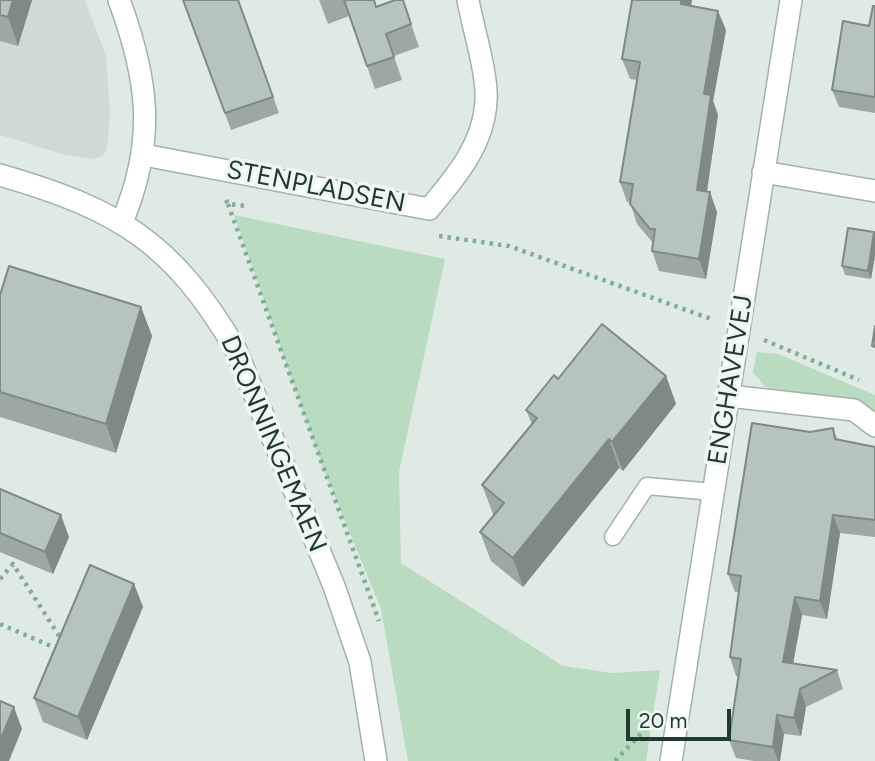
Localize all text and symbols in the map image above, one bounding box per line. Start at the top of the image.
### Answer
street label: STENPLADSEN [224,154,408,220]
street label: ENGHAVEVEJ [702,293,760,467]
street label: DRONNINGEMAEN [213,331,333,557]
scale bar [630,694,735,738]
text: 20 m [639,708,687,733]

